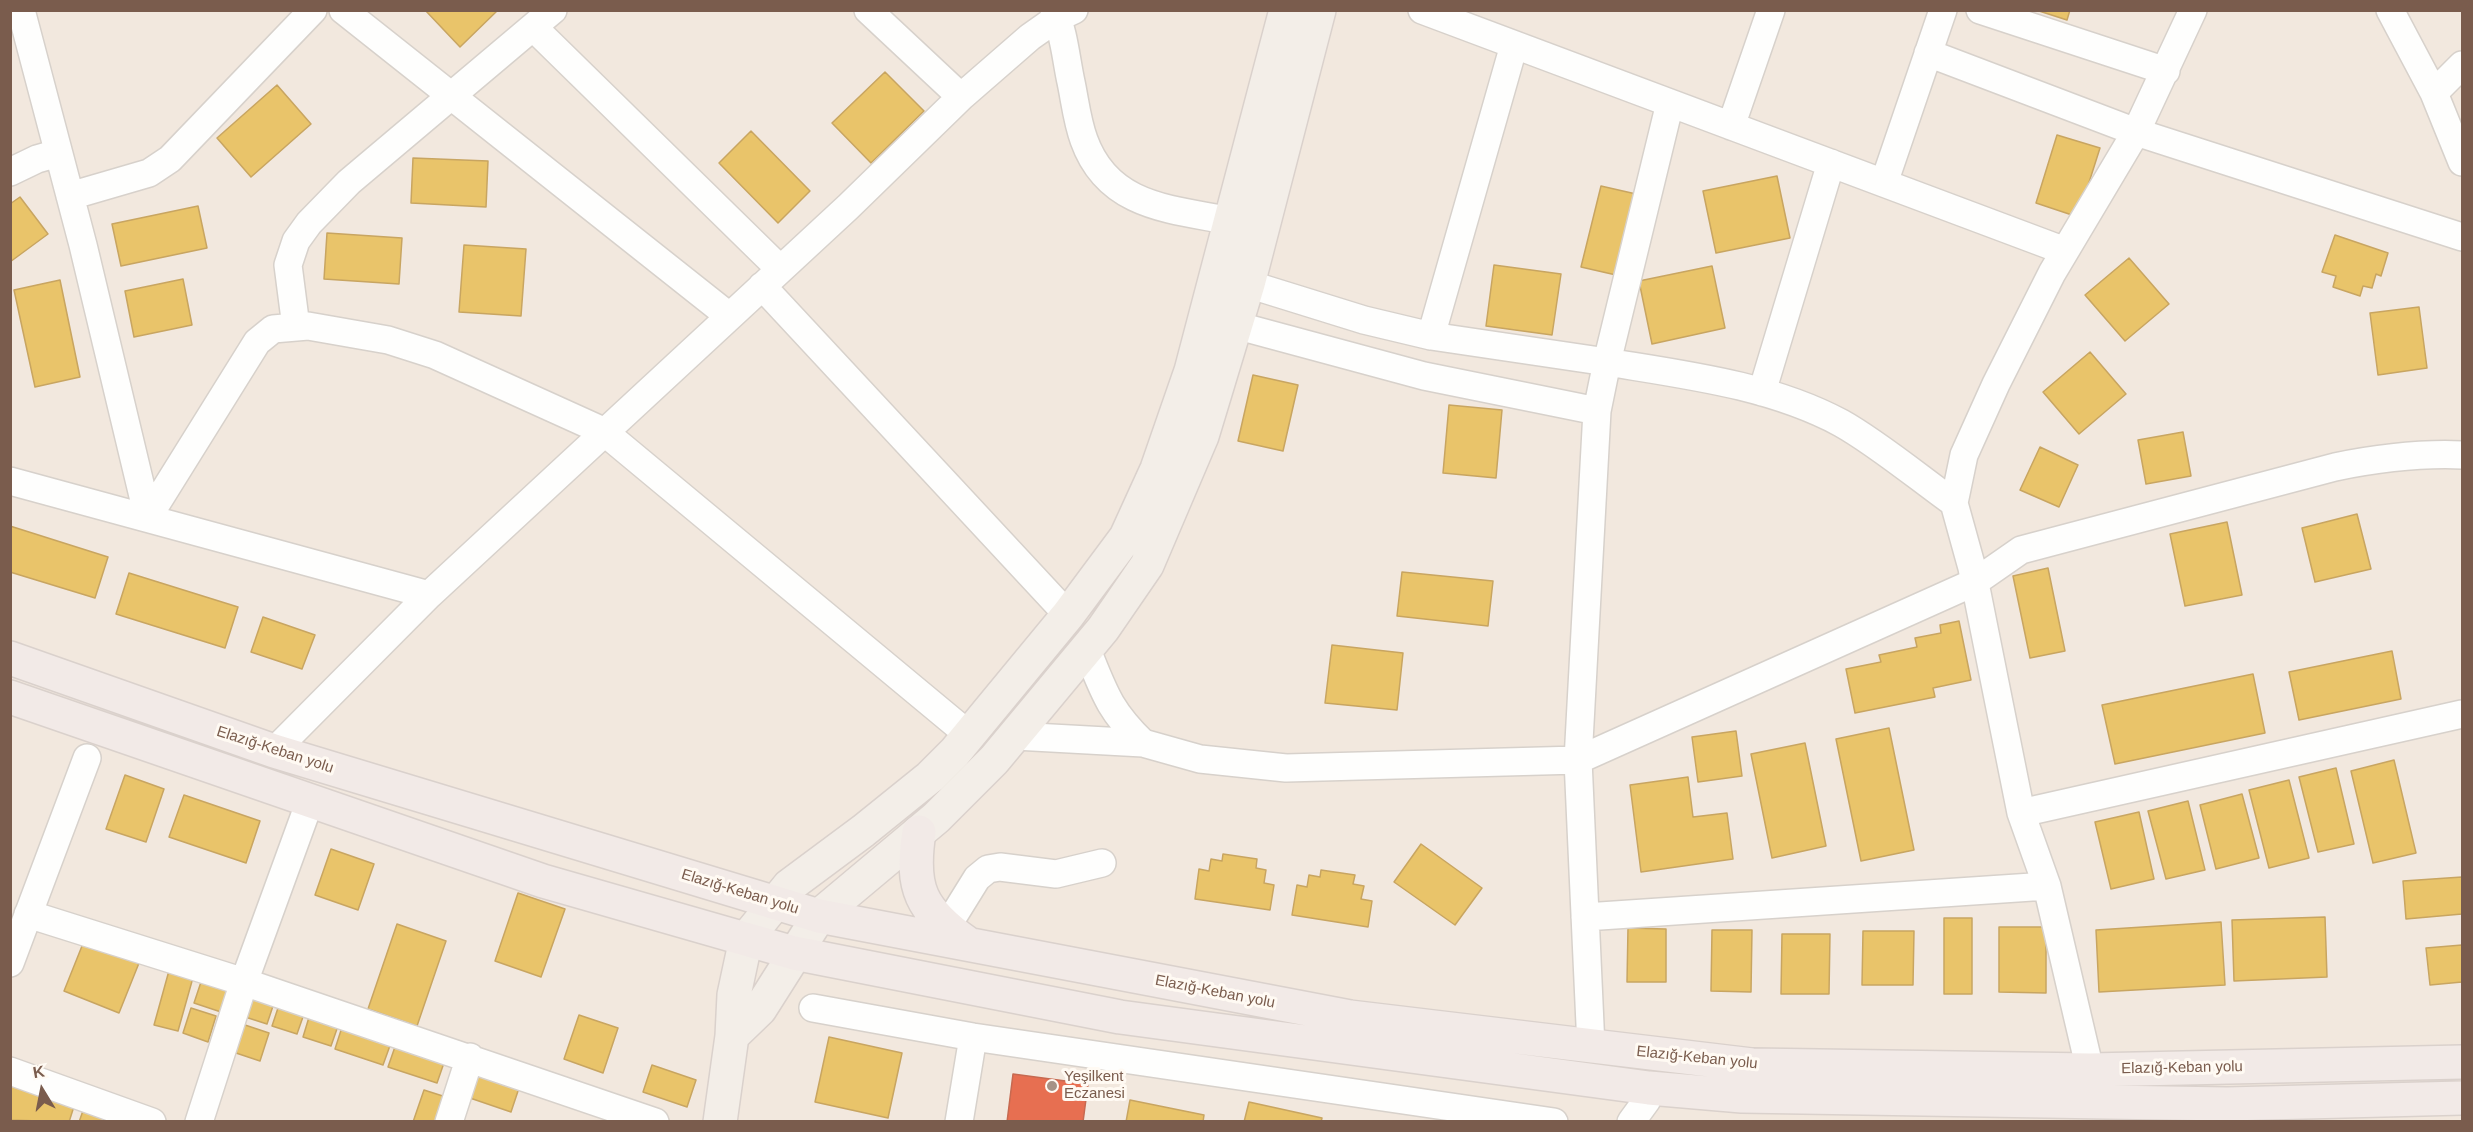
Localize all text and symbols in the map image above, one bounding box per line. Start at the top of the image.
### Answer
street label: Elazığ-Keban yolu [214,723,336,777]
street label: Elazığ-Keban yolu [679,866,801,918]
street label: Elazığ-Keban yolu [1154,972,1276,1012]
street label: Elazığ-Keban yolu [1636,1043,1758,1073]
street label: Elazığ-Keban yolu [2121,1058,2243,1078]
north arrow [12,1060,72,1120]
text: K [32,1062,46,1081]
place label: Yeşilkent Eczanesi [1064,1068,1125,1103]
marker: Yeşilkent Eczanesi [1045,1079,1059,1093]

